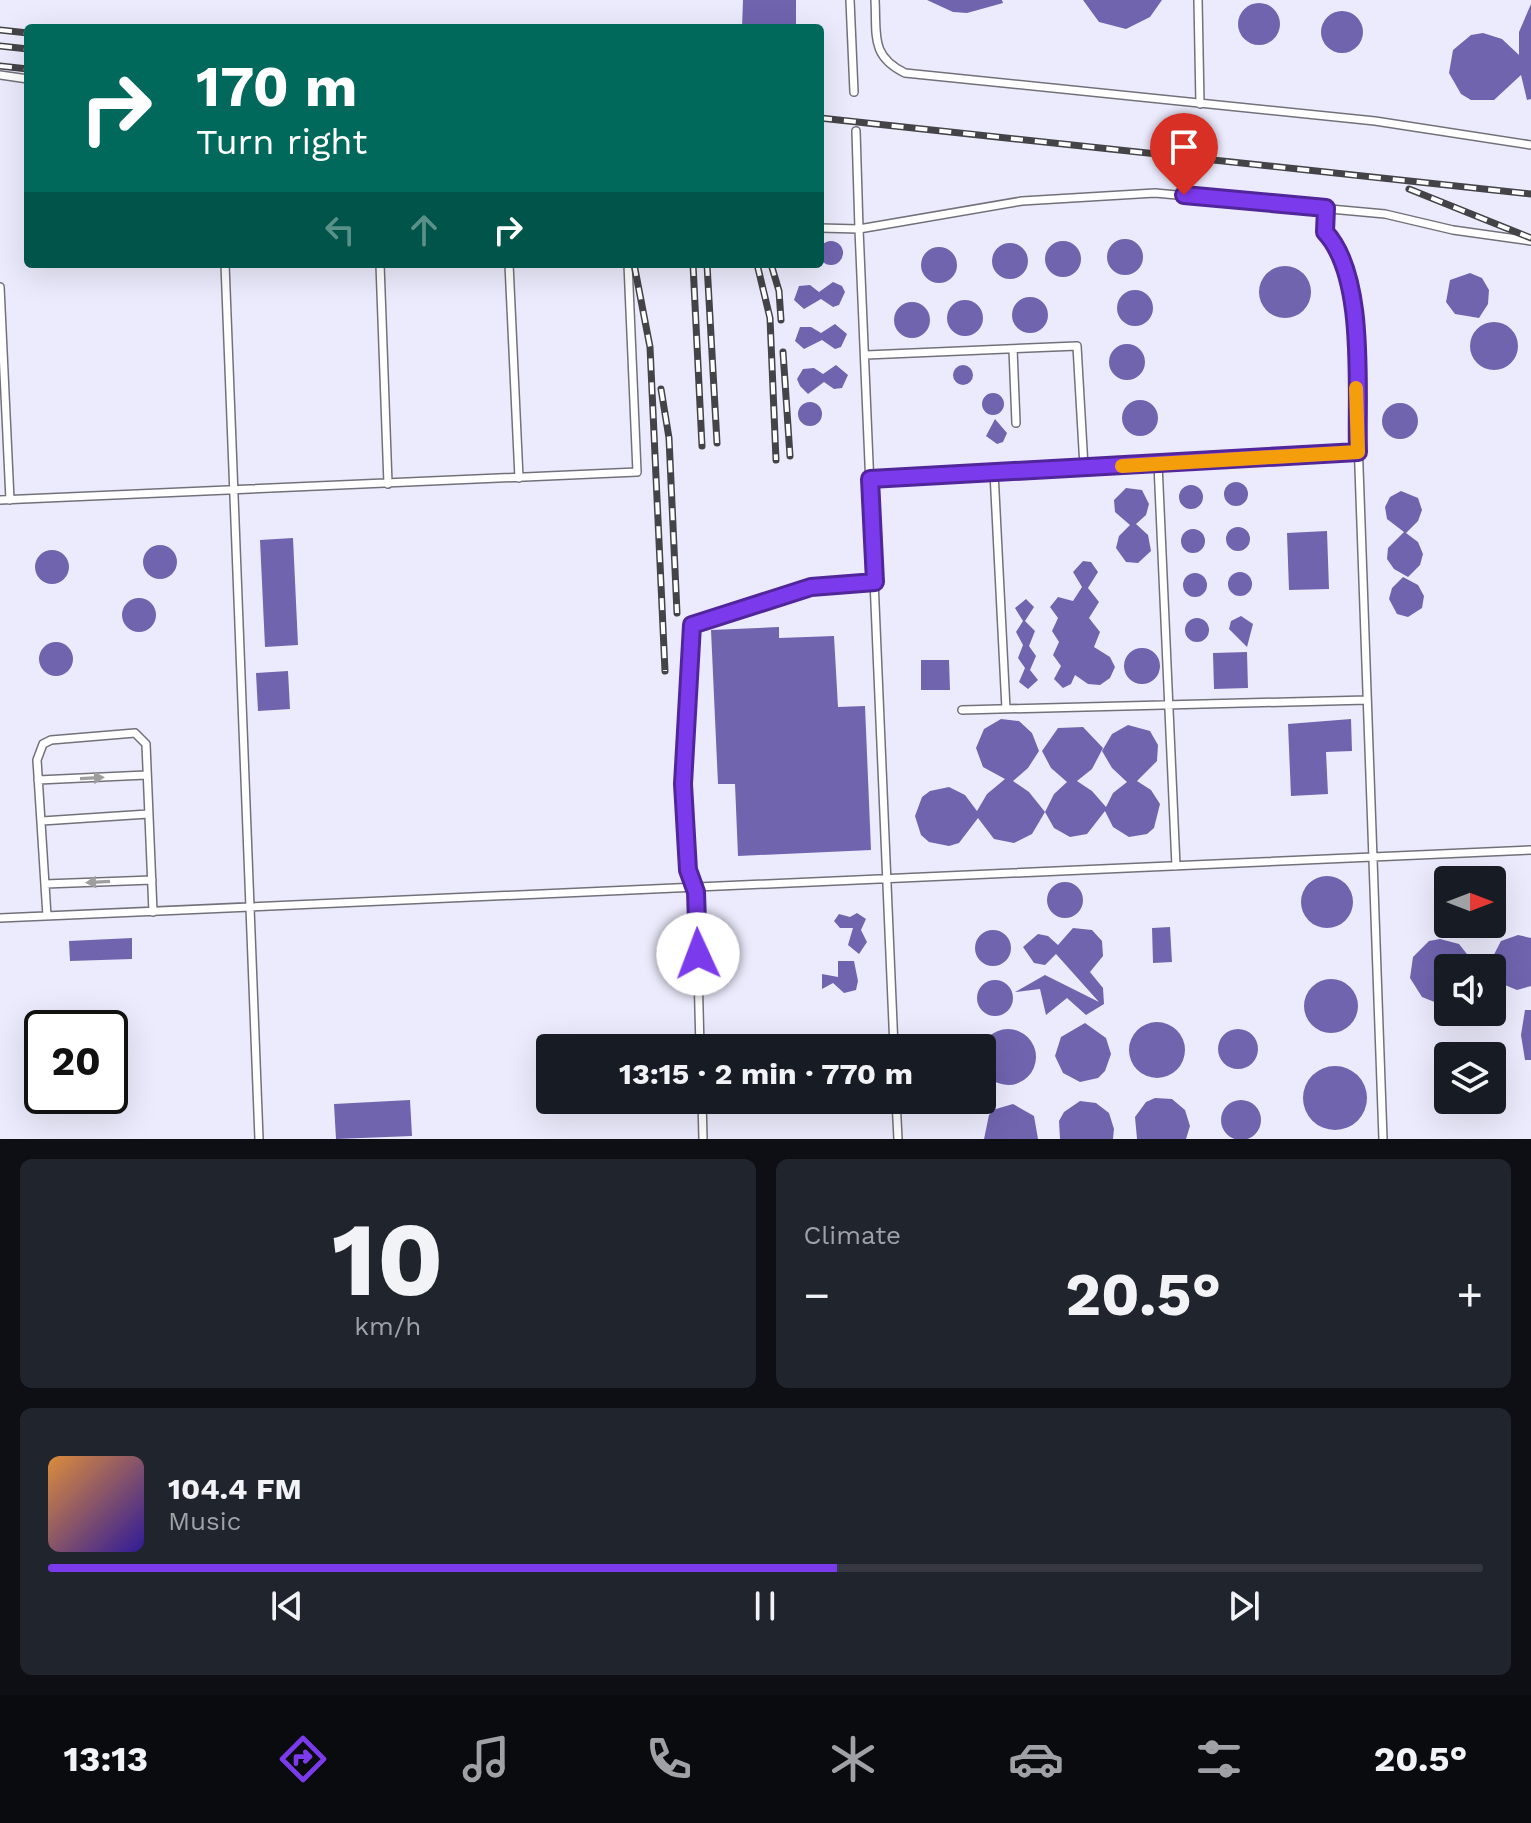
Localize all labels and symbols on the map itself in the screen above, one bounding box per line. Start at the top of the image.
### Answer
pin [1150,113,1218,195]
one-way arrow [80,771,105,784]
north arrow [1434,866,1506,938]
one-way arrow [85,876,110,889]
position arrow [656,912,740,996]
speed limit sign: 20 [24,1010,128,1114]

